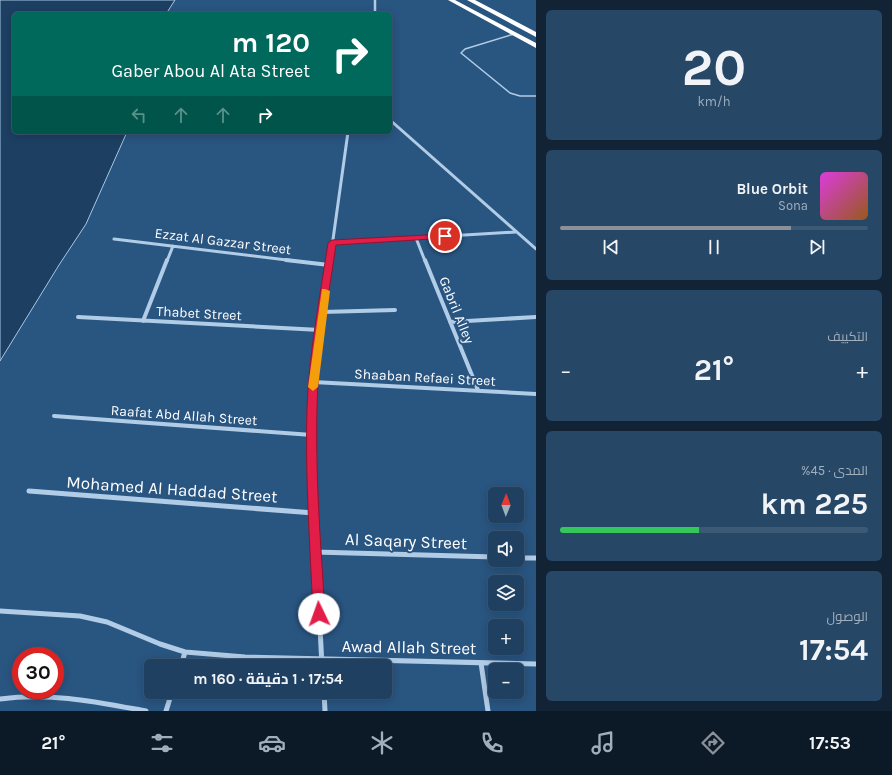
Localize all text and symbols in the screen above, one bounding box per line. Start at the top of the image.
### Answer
text: 120 m [232,26,310,59]
icon: right [324,28,376,80]
text: 20 [682,37,746,98]
text: Gaber Abou Al Ata Street [111,60,310,82]
text: km/h [698,94,730,109]
icon: left [128,104,150,126]
icon: ahead [170,104,192,126]
icon: ahead [212,104,234,126]
icon: right [254,104,276,126]
text: Blue Orbit [736,180,808,198]
text: Sona [778,198,808,213]
pin [428,219,462,253]
street label: Ezzat Al Gazzar Street [154,225,292,258]
icon: arrive [434,225,456,247]
icon: previous [600,236,622,258]
icon: pause [703,236,725,258]
icon: next [806,236,828,258]
street label: Gabril Alley [435,274,478,347]
street label: Thabet Street [156,303,242,324]
text: التكييف [827,329,868,344]
text: 21° [694,352,734,388]
text: − [560,358,572,384]
text: + [856,358,868,384]
street label: Shaaban Refaei Street [354,365,496,390]
street label: Raafat Abd Allah Street [110,402,258,429]
text: المدى · 45% [801,463,868,478]
street label: Mohamed Al Haddad Street [66,472,278,506]
text: 225 km [760,486,868,522]
north arrow [488,487,524,523]
map controls [488,487,524,699]
street label: Al Saqary Street [345,529,467,553]
button: sound [488,531,524,567]
button: layers [488,575,524,611]
position arrow [298,593,340,635]
text: الوصول [827,609,868,624]
button: + [488,619,524,655]
text: 17:54 [799,632,868,668]
street label: Awad Allah Street [341,636,477,658]
speed limit sign: 30 [12,647,64,699]
button: − [488,663,524,699]
text: 17:54 · 1 دقيقة · 160 m [193,670,343,688]
icon: filters [148,729,176,757]
icon: car [258,729,286,757]
icon: climate [368,729,396,757]
icon: phone [478,729,506,757]
icon: music [589,729,617,757]
icon: directions [699,729,727,757]
text: 21° [41,732,65,754]
text: 17:53 [809,732,851,754]

